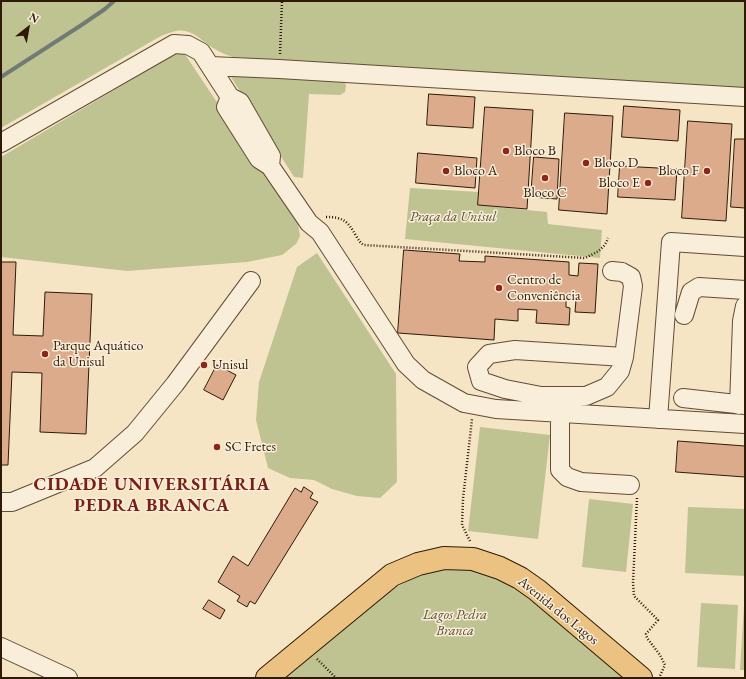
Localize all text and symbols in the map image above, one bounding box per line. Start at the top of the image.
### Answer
north arrow [8,8,48,48]
text: N [27,9,42,26]
place label: Bloco B [514,143,556,159]
marker: Bloco B [501,146,511,156]
place label: Bloco D [594,155,638,171]
marker: Bloco D [581,158,591,168]
place label: Bloco A [454,163,497,179]
place label: Bloco F [658,163,699,179]
marker: Bloco A [441,166,451,176]
marker: Bloco F [702,166,712,176]
marker: Bloco C [540,173,550,183]
place label: Bloco E [598,175,640,191]
marker: Bloco E [643,178,653,188]
place label: Bloco C [523,185,567,201]
park label: Praça da Unisul [410,209,496,225]
place label: Centro de Conveniência [507,272,581,304]
marker: Centro de Conveniência [494,283,504,293]
place label: Parque Aquático da Unisul [53,338,143,370]
marker: Parque Aquático da Unisul [40,349,50,359]
place label: Unisul [212,357,248,373]
marker: Unisul [199,360,209,370]
place label: SC Fretes [225,439,276,455]
marker: SC Fretes [212,442,222,452]
district label: CIDADE UNIVERSITÁRIA PEDRA BRANCA [33,474,271,516]
street label: Avenida dos Lagos [514,573,602,649]
park label: Lagos Pedra Branca [423,607,487,640]

